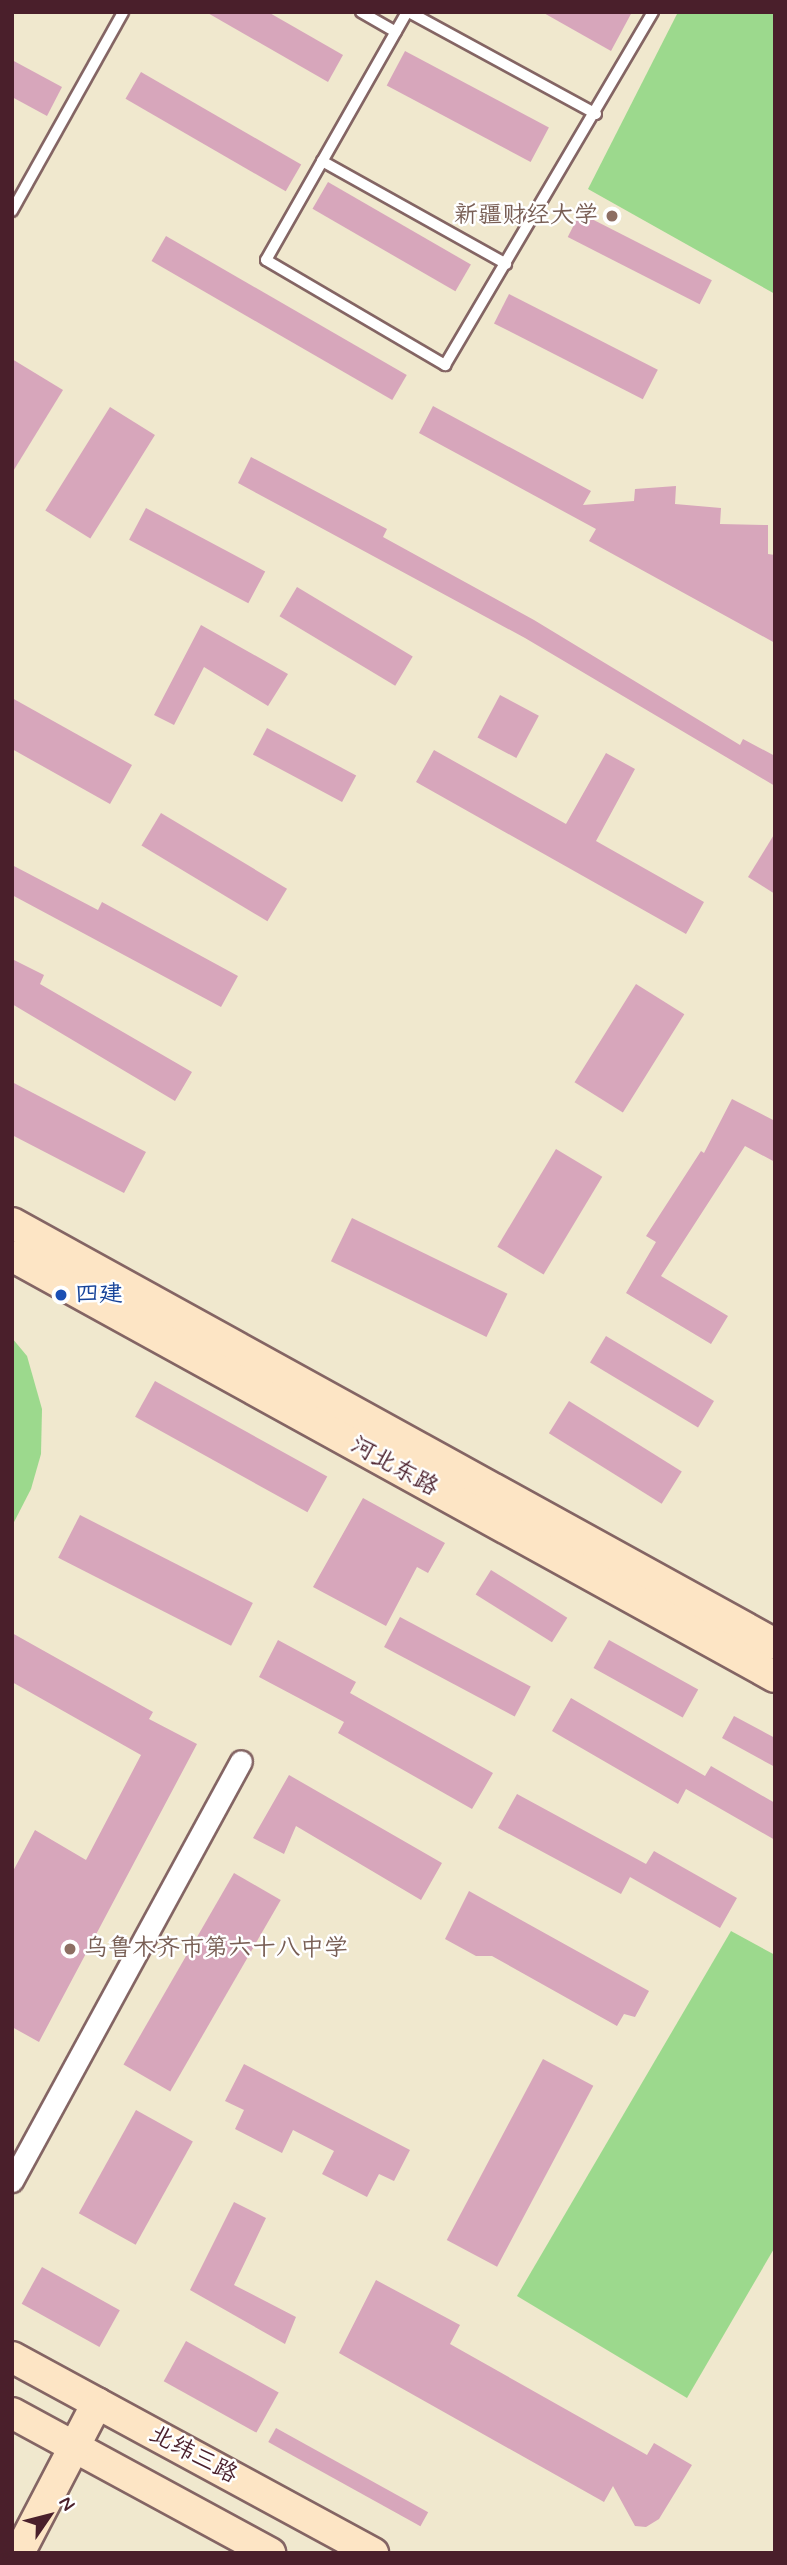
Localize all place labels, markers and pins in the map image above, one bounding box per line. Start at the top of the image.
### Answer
place label: 新疆财经大学 [454,202,598,230]
marker: 新疆财经大学 [604,208,620,224]
place label: 四建 [75,1281,123,1309]
marker: 四建 [53,1287,69,1303]
place label: 乌鲁木齐市第六十八中学 [84,1935,348,1963]
marker: 乌鲁木齐市第六十八中学 [62,1941,78,1957]

